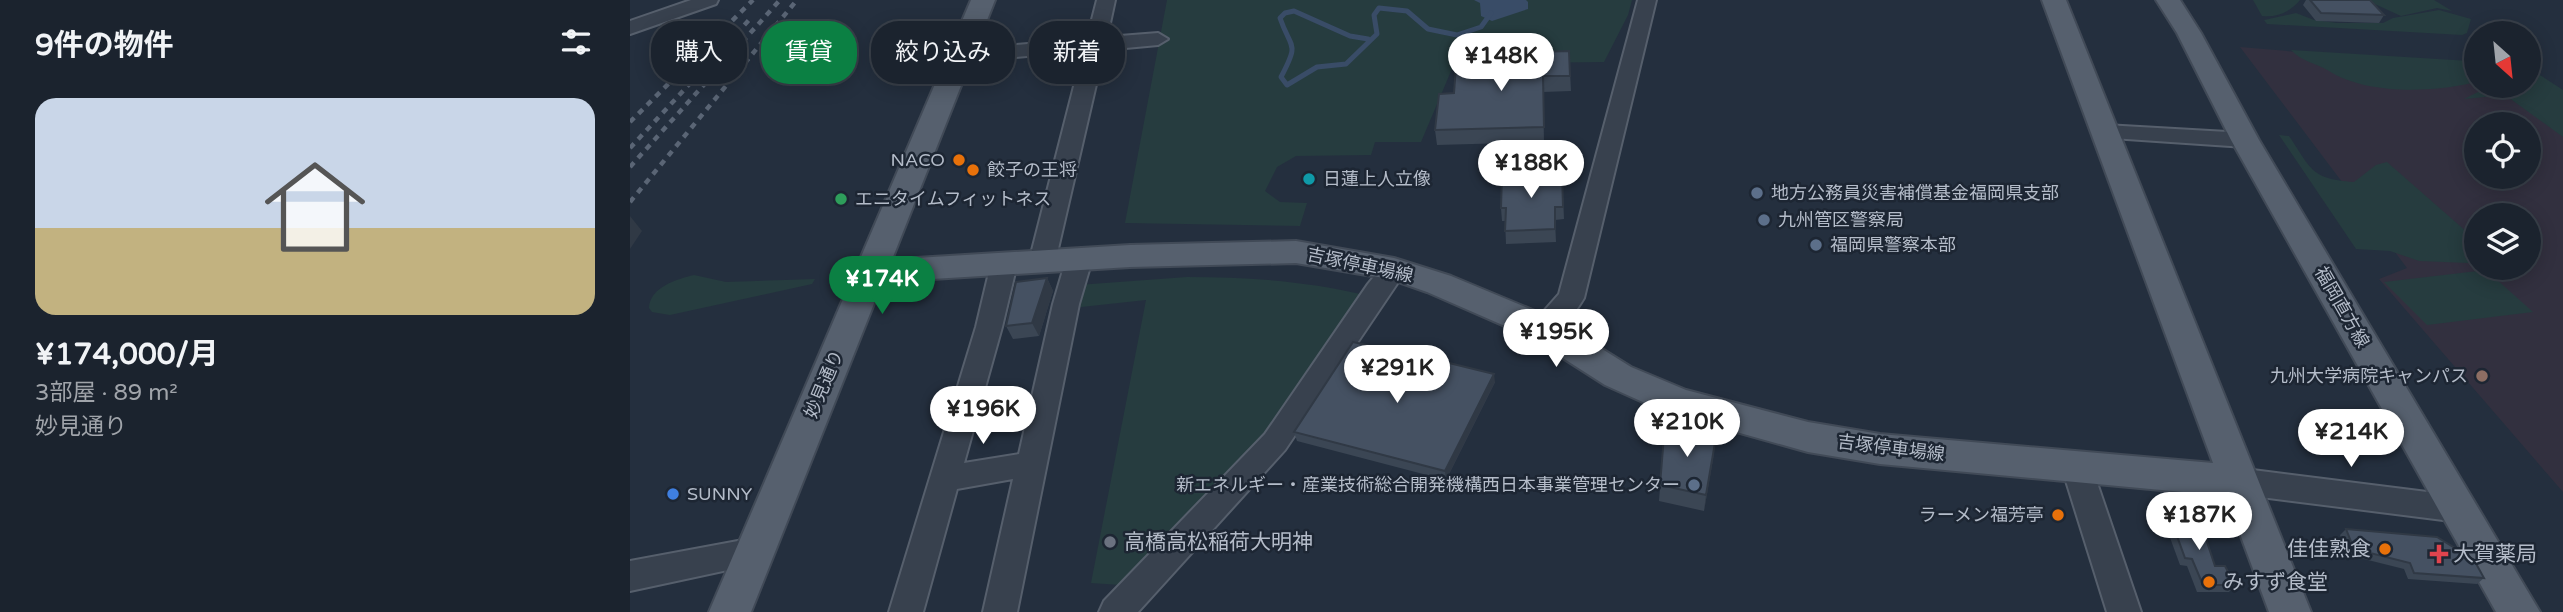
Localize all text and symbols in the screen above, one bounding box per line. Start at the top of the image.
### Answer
chip: 購入 [651,21,747,84]
chip: 賃貸 [761,21,857,84]
chip: 絞り込み [871,21,1015,84]
chip: 新着 [1029,21,1125,84]
north arrow [2464,21,2541,98]
map controls [2464,21,2541,280]
icon: filters [557,23,595,61]
text: 9件の物件 [35,27,174,64]
pin: ¥148K [1452,34,1550,93]
text: ¥148K [1464,42,1538,70]
button: locate [2464,112,2541,189]
pin: ¥188K [1482,140,1580,200]
icon: home [252,144,378,270]
place label: NACO [891,149,945,171]
text: ¥188K [1494,149,1568,177]
marker: NACO [951,152,967,168]
place label: 餃子の王将 [987,159,1077,181]
marker: 餃子の王将 [965,162,981,178]
place label: 日蓮上人立像 [1323,168,1431,190]
marker: 日蓮上人立像 [1301,171,1317,187]
place label: 地方公務員災害補償基金福岡県支部 [1771,182,2059,204]
marker: 地方公務員災害補償基金福岡県支部 [1749,185,1765,201]
place label: エニタイムフィットネス [855,188,1051,210]
marker: エニタイムフィットネス [833,191,849,207]
button: layers [2464,203,2541,280]
place label: 九州管区警察局 [1778,209,1904,231]
marker: 九州管区警察局 [1756,212,1772,228]
place label: 福岡県警察本部 [1830,234,1956,256]
marker: 福岡県警察本部 [1808,237,1824,253]
street label: 吉塚停車場線 [1305,243,1415,287]
pin: ¥174K [833,256,931,316]
street label: 福岡直方線 [2310,263,2374,351]
text: ¥174K [845,265,919,293]
pin: ¥195K [1507,310,1605,369]
text: ¥195K [1519,318,1593,346]
text: ¥174,000/月 [35,336,219,373]
pin: ¥291K [1348,346,1446,405]
street label: 妙見通り [800,347,848,421]
text: ¥291K [1360,354,1434,382]
place label: 九州大学病院キャンパス [2270,365,2468,387]
marker: 九州大学病院キャンパス [2474,368,2490,384]
text: 3部屋 · 89 m² [35,379,178,407]
pin: ¥196K [934,386,1032,446]
text: ¥196K [946,395,1020,423]
pin: ¥210K [1638,400,1736,459]
text: ¥210K [1650,408,1724,436]
pin: ¥214K [2302,410,2400,469]
text: 妙見通り [35,413,127,441]
text: ¥214K [2314,418,2388,446]
street label: 吉塚停車場線 [1836,431,1946,465]
place label: 新エネルギー・産業技術総合開発機構西日本事業管理センター [1176,474,1680,496]
marker: 新エネルギー・産業技術総合開発機構西日本事業管理センター [1686,477,1702,493]
place label: SUNNY [687,483,753,505]
marker: SUNNY [665,486,681,502]
pin: ¥187K [2150,492,2248,552]
text: ¥187K [2162,501,2236,529]
place label: ラーメン福芳亭 [1919,504,2044,526]
marker: ラーメン福芳亭 [2050,507,2066,523]
place label: 高橋高松稲荷大明神 [1124,530,1313,555]
marker: 高橋高松稲荷大明神 [1102,534,1118,550]
place label: 佳佳熟食 [2287,537,2371,562]
marker: 佳佳熟食 [2377,541,2393,557]
place label: 大賀薬局 [2453,542,2537,567]
marker: 大賀薬局 [2431,546,2447,562]
place label: みすず食堂 [2223,570,2328,595]
marker: みすず食堂 [2201,574,2217,590]

